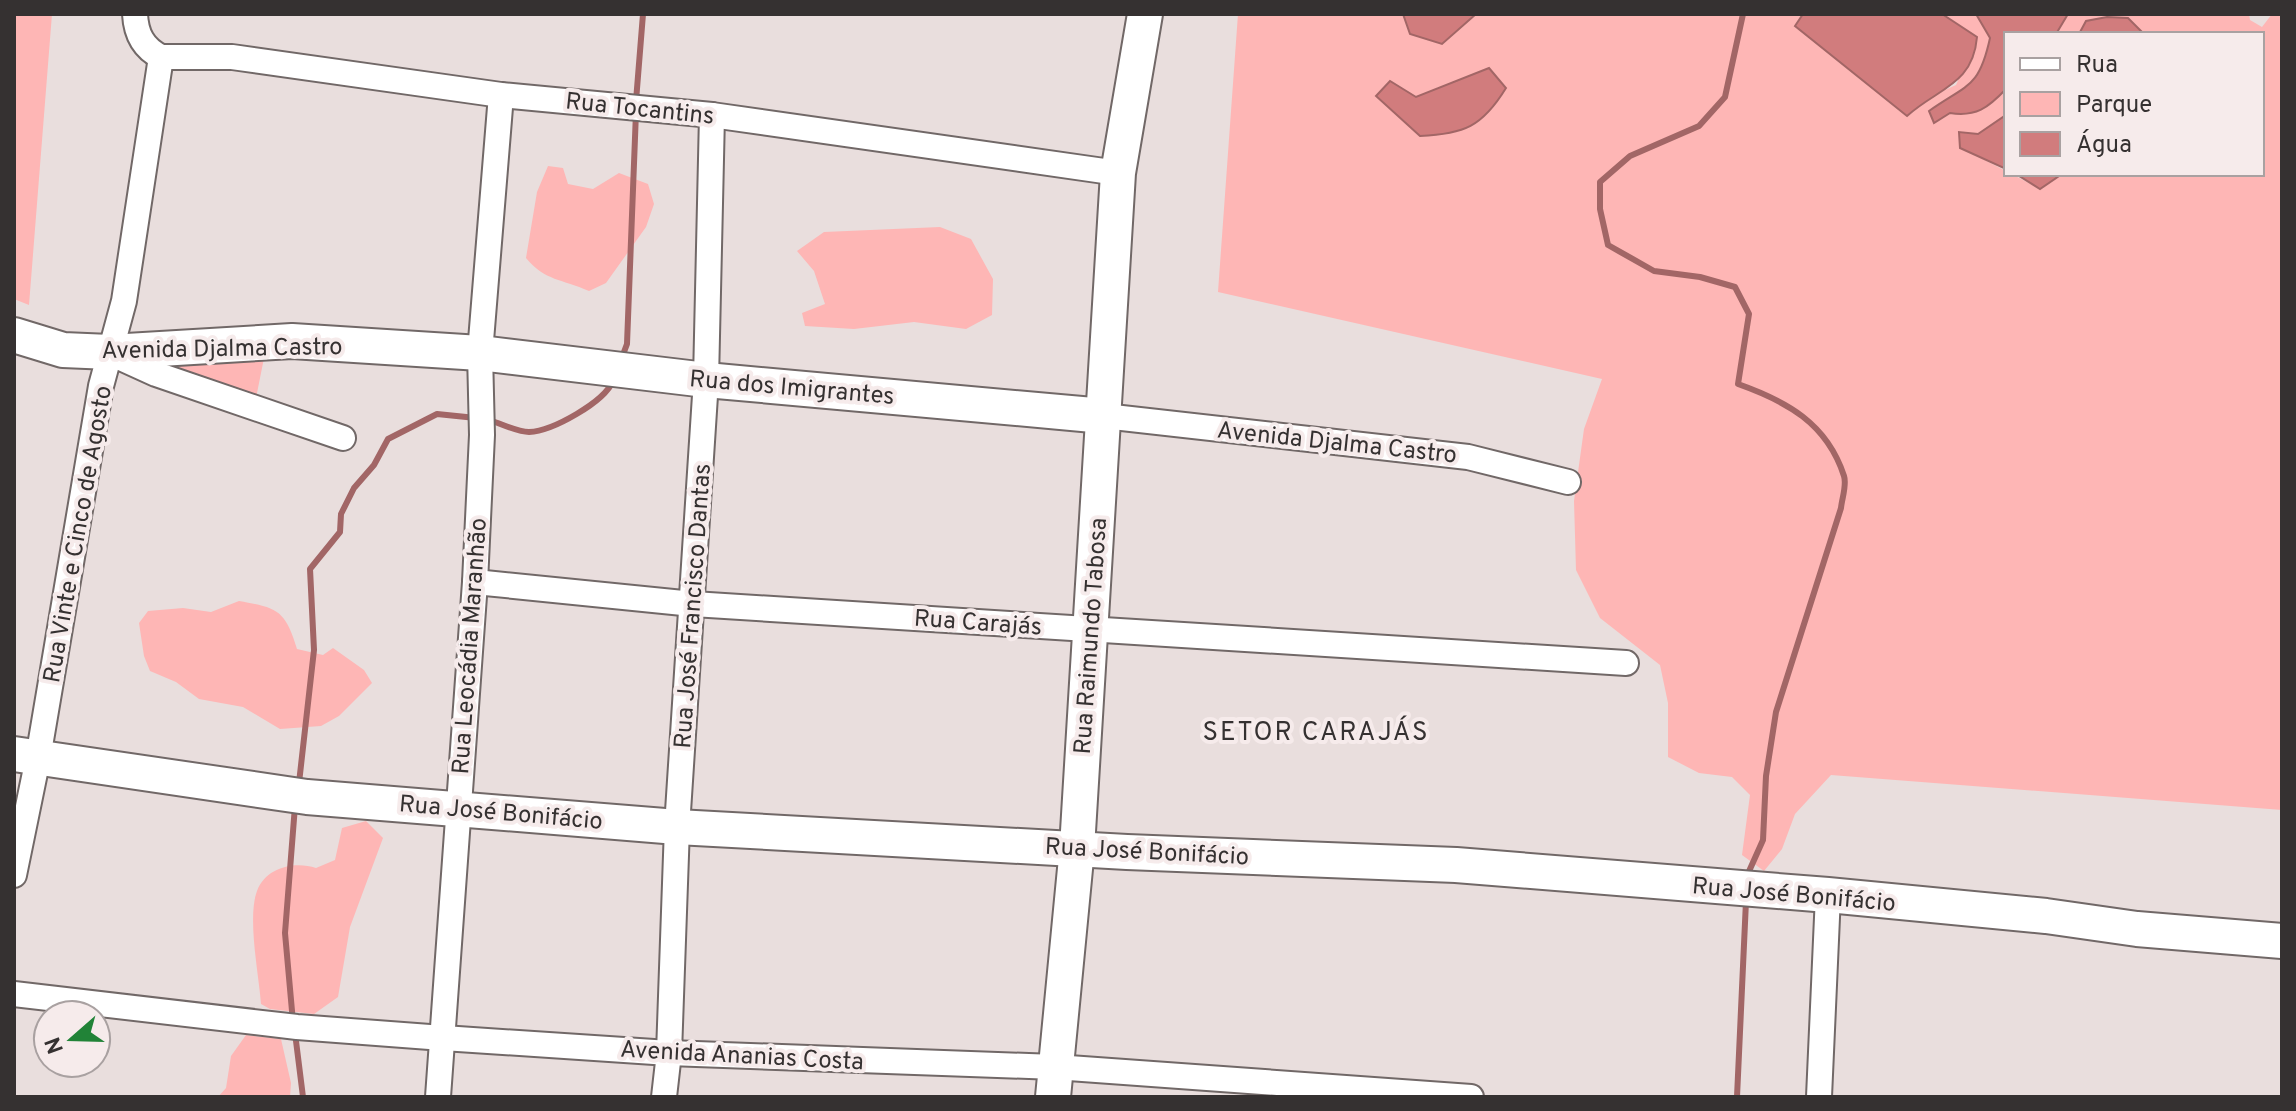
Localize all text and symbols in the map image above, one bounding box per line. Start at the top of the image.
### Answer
legend [2004,32,2264,176]
text: Rua [2076,51,2118,81]
street label: Rua Tocantins [564,87,716,133]
text: Parque [2076,91,2152,121]
text: Água [2076,129,2132,161]
street label: Avenida Djalma Castro [101,333,343,367]
street label: Rua dos Imigrantes [688,365,896,413]
street label: Rua Vinte e Cinco de Agosto [38,383,120,685]
street label: Avenida Djalma Castro [1215,416,1458,472]
street label: Rua José Francisco Dantas [669,463,719,750]
street label: Rua Leocádia Maranhão [447,517,495,775]
street label: Rua Raimundo Tabosa [1069,517,1115,755]
street label: Rua Carajás [913,605,1043,643]
district label: SETOR CARAJÁS [1202,715,1430,750]
street label: Rua José Bonifácio [398,790,604,838]
street label: Rua José Bonifácio [1044,833,1250,873]
street label: Rua José Bonifácio [1691,872,1897,920]
north arrow [32,999,112,1079]
text: N [40,1033,71,1057]
street label: Avenida Ananias Costa [619,1036,865,1078]

